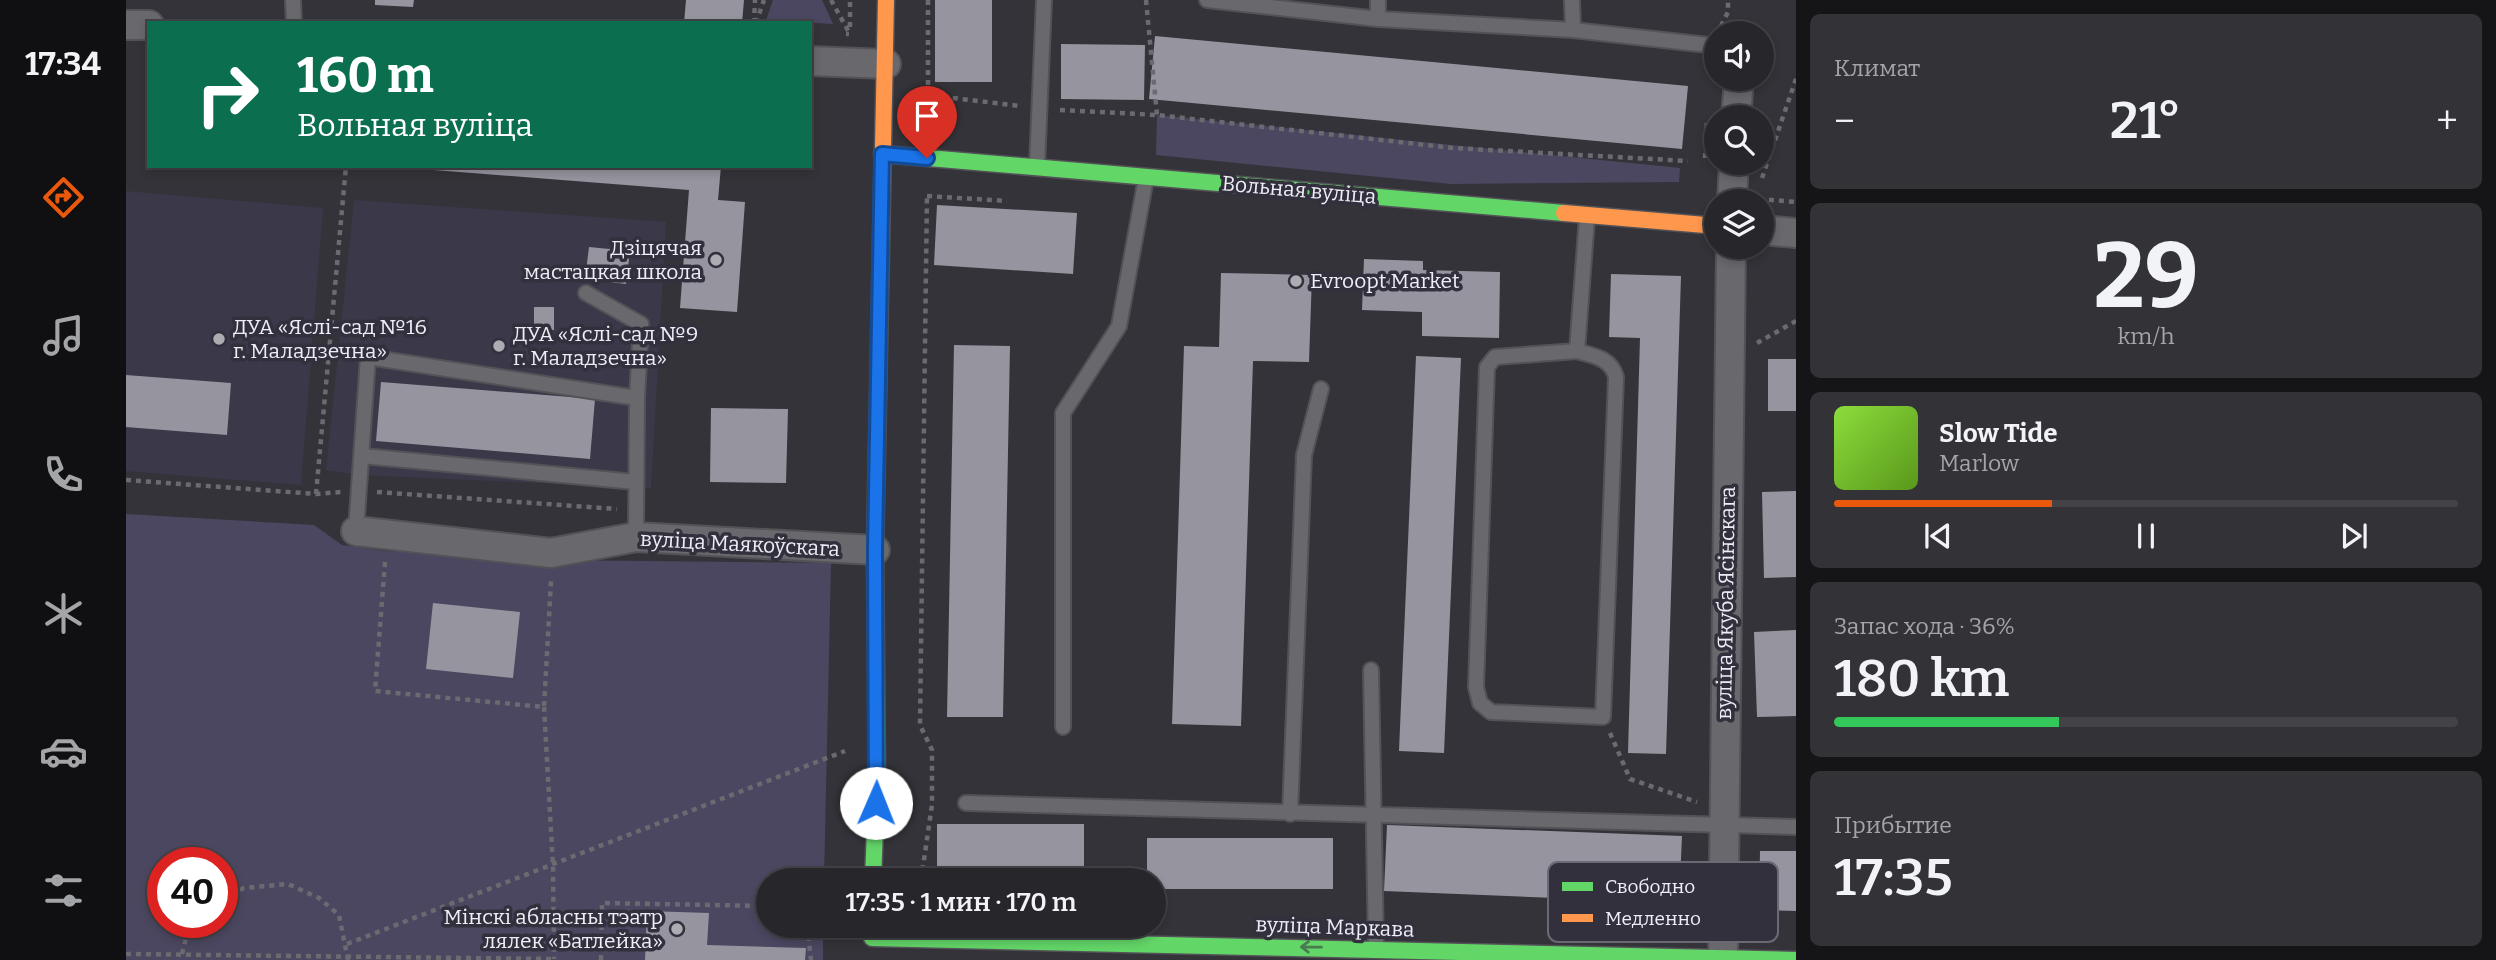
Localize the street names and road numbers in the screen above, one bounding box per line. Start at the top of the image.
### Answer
street label: Вольная вуліца [1221,170,1378,210]
street label: вуліца Якуба Ясінскага [1711,486,1741,720]
street label: вуліца Маякоўскага [639,526,841,562]
street label: вуліца Маркава [1255,911,1415,943]

